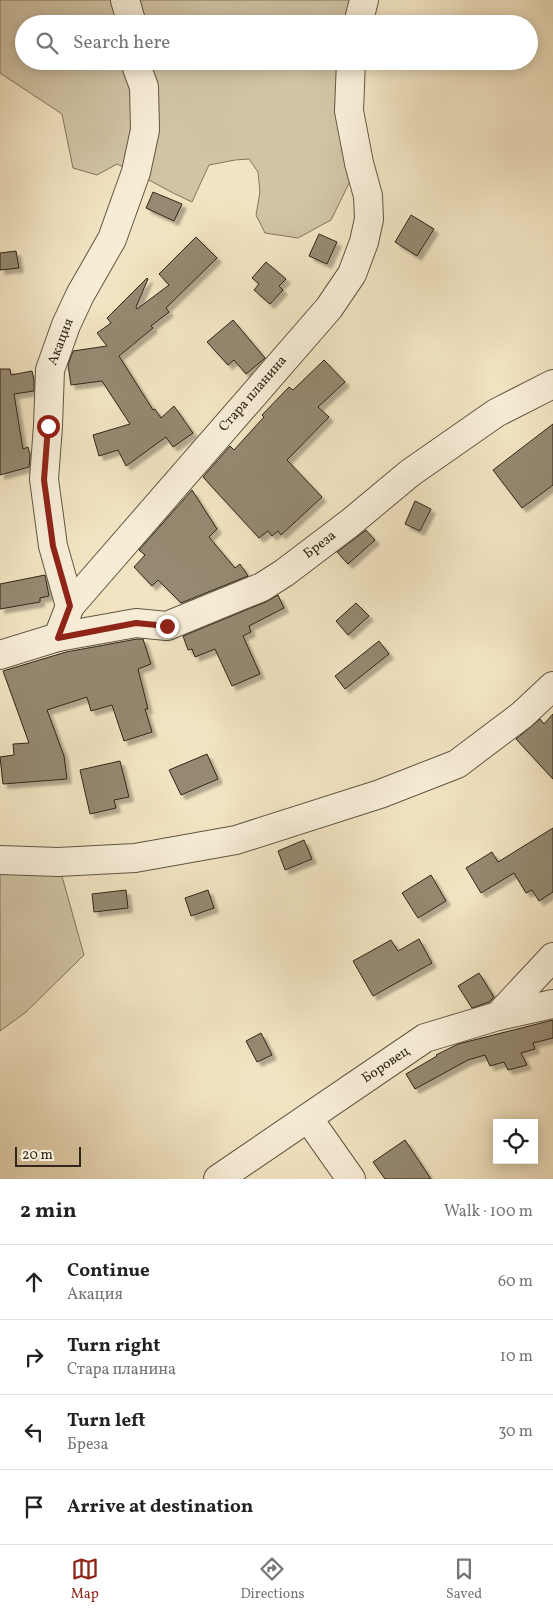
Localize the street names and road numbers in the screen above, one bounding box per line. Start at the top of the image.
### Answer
street label: Акация [43,316,79,368]
street label: Стара планина [215,352,291,436]
street label: Бреза [300,526,340,564]
street label: Боровец [358,1042,414,1088]

